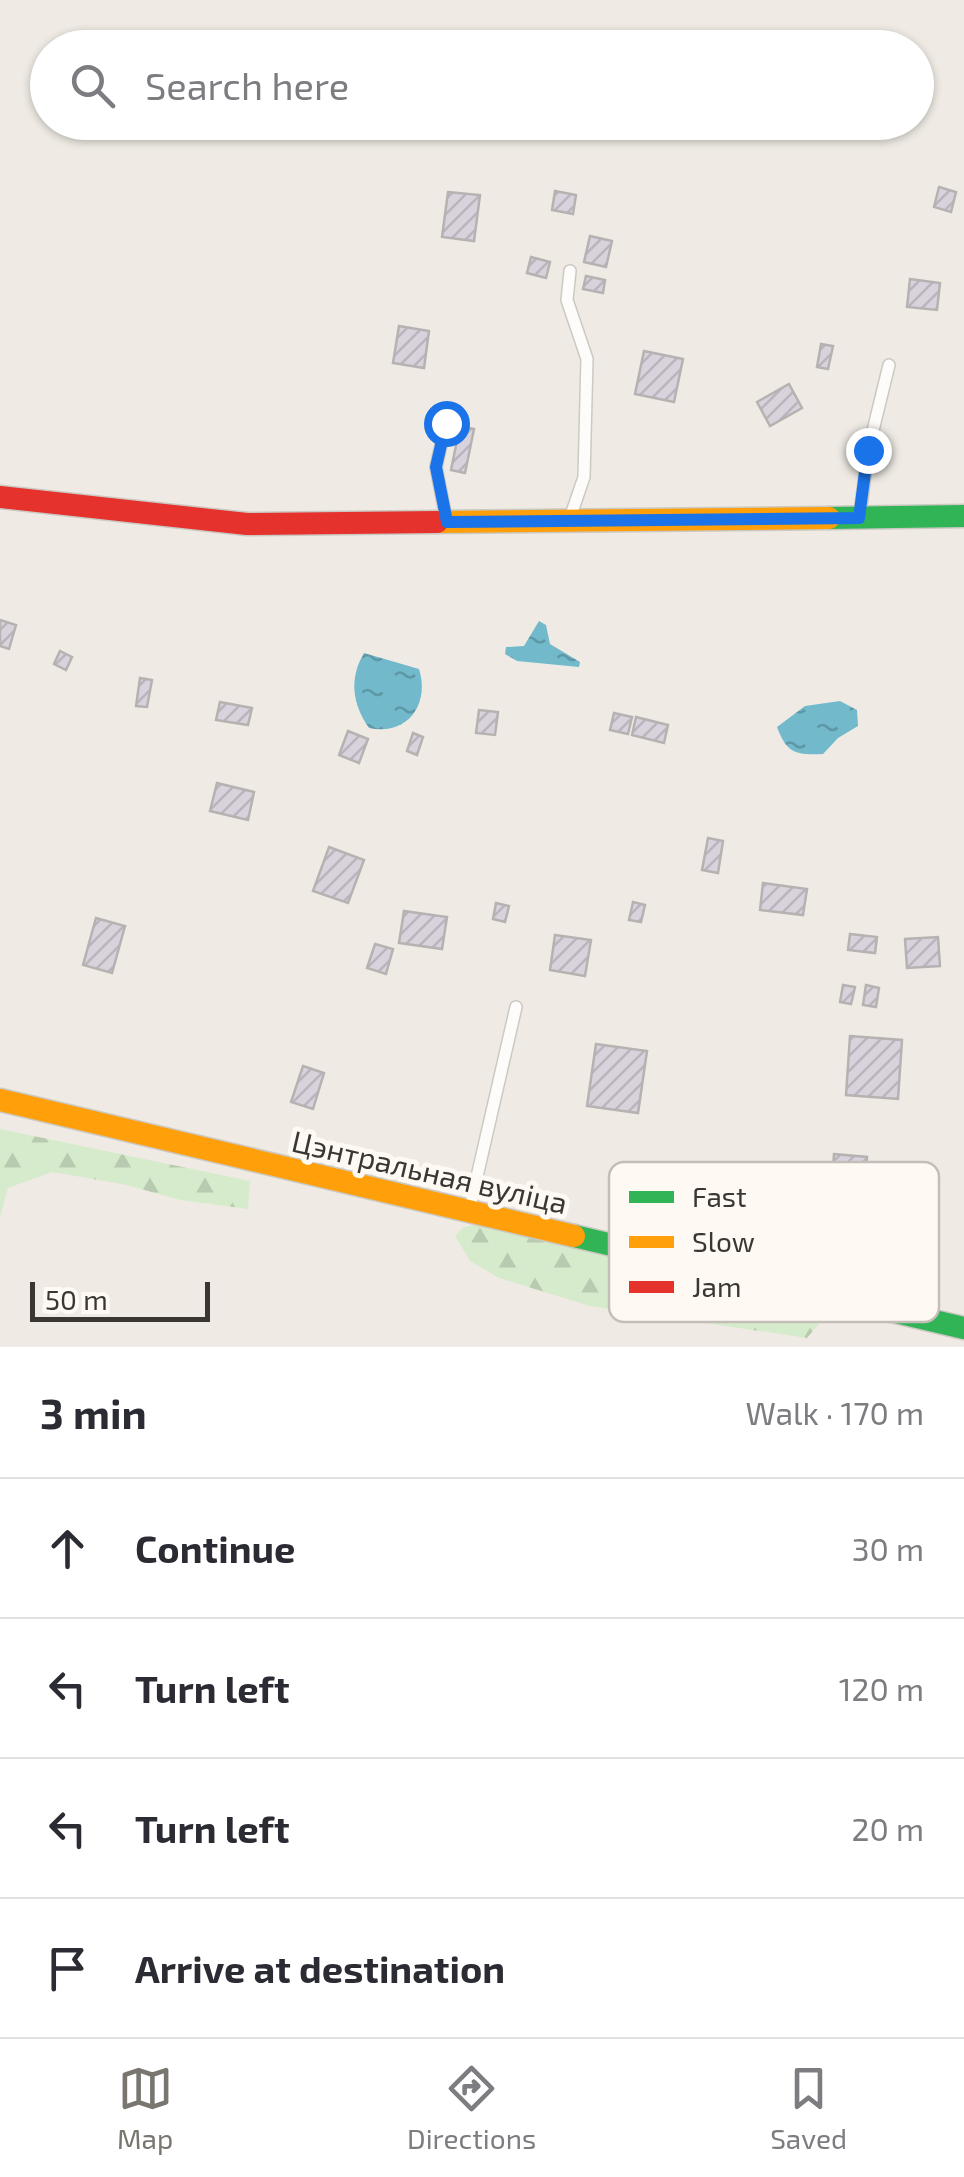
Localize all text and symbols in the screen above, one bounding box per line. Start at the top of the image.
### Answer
search box [30,30,934,140]
icon: search [65,58,120,113]
text: Search here [145,62,349,108]
route start [424,401,470,447]
route end [846,428,892,474]
street label: Цэнтральная вуліца [289,1122,571,1221]
legend [609,1162,939,1322]
text: Fast [692,1179,747,1213]
text: Slow [692,1224,755,1258]
text: Jam [692,1269,741,1303]
scale bar [30,1277,210,1322]
text: 50 m [45,1282,108,1316]
text: 3 min [40,1387,147,1437]
text: Walk · 170 m [746,1393,924,1431]
icon: ahead [40,1521,95,1576]
text: Continue [135,1525,295,1571]
text: 30 m [852,1529,924,1567]
icon: left [40,1661,95,1716]
text: Turn left [135,1665,290,1711]
text: 120 m [839,1669,924,1707]
icon: left [40,1801,95,1856]
text: Turn left [135,1805,290,1851]
text: 20 m [852,1809,924,1847]
icon: arrive [40,1941,95,1996]
text: Arrive at destination [135,1945,505,1991]
tab: Map [117,2061,173,2155]
tab: Directions [407,2061,536,2155]
tab: Saved [770,2061,847,2155]

